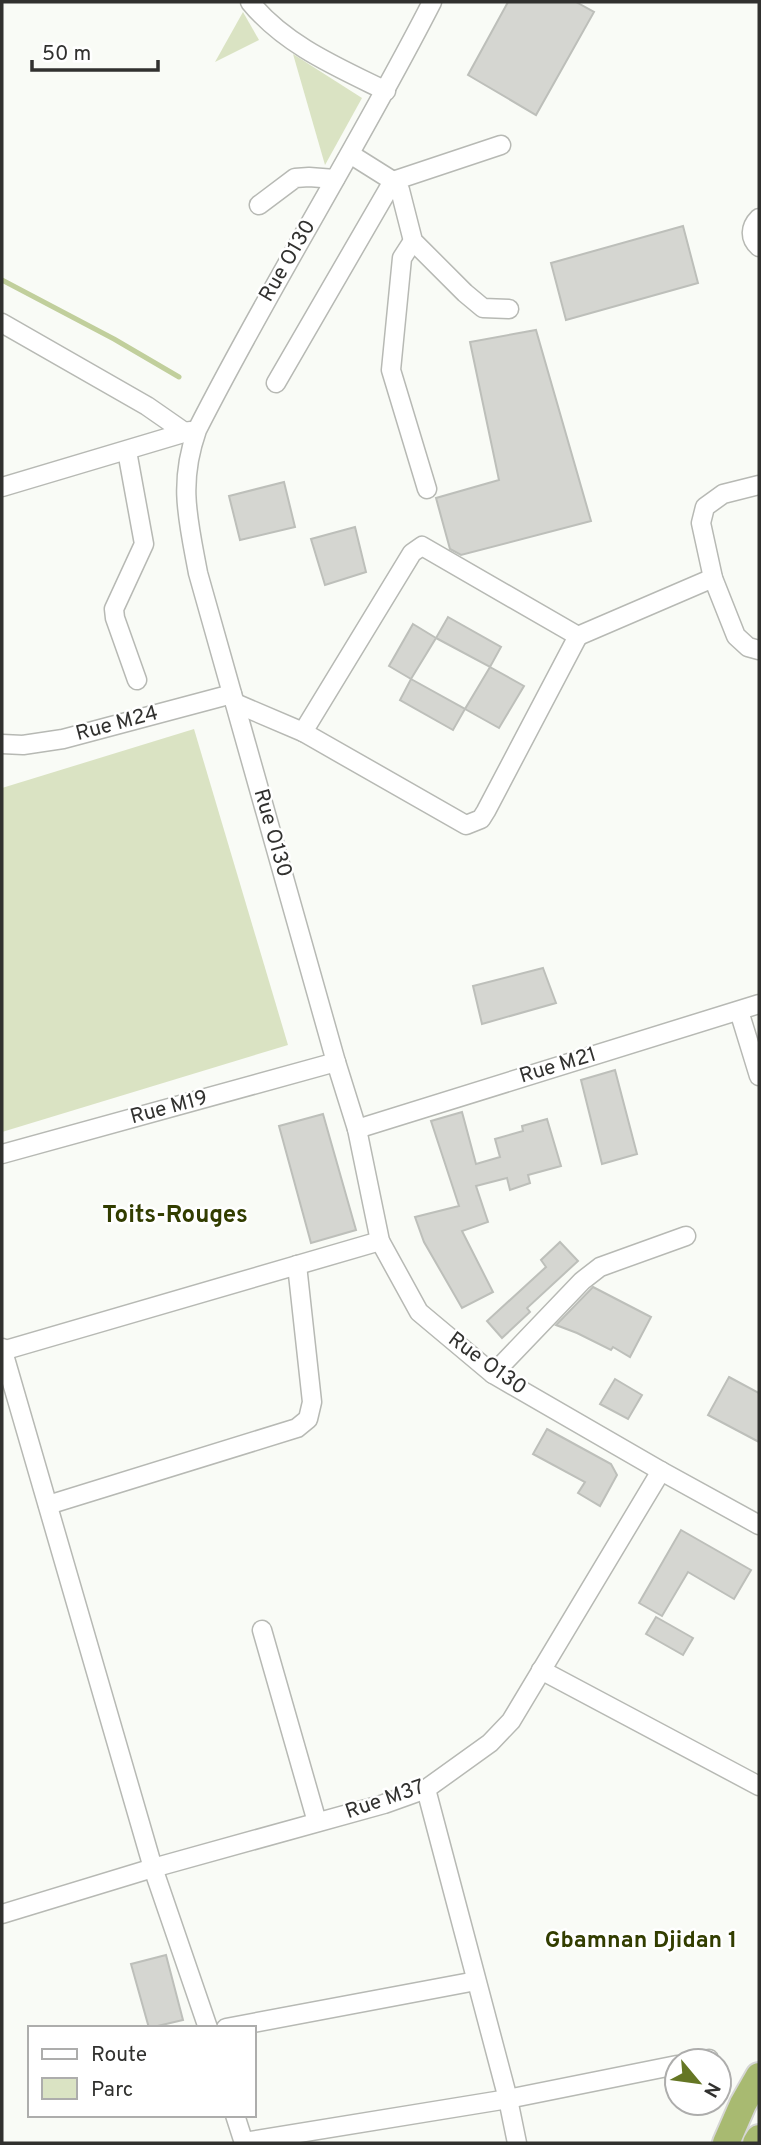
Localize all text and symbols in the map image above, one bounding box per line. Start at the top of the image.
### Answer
scale bar [32,28,158,72]
text: 50 m [42,41,91,68]
street label: Rue O130 [254,215,322,307]
street label: Rue M24 [73,700,161,748]
street label: Rue O130 [247,786,297,880]
street label: Rue M21 [516,1042,600,1090]
street label: Rue M19 [127,1085,211,1131]
district label: Toits-Rouges [102,1201,248,1231]
street label: Rue O130 [442,1326,532,1402]
street label: Rue M37 [342,1774,428,1826]
district label: Gbamnan Djidan 1 [545,1927,737,1956]
legend [28,2026,256,2117]
text: Route [91,2042,147,2069]
north arrow [663,2047,733,2117]
text: Parc [91,2077,133,2104]
text: N [697,2077,725,2101]

